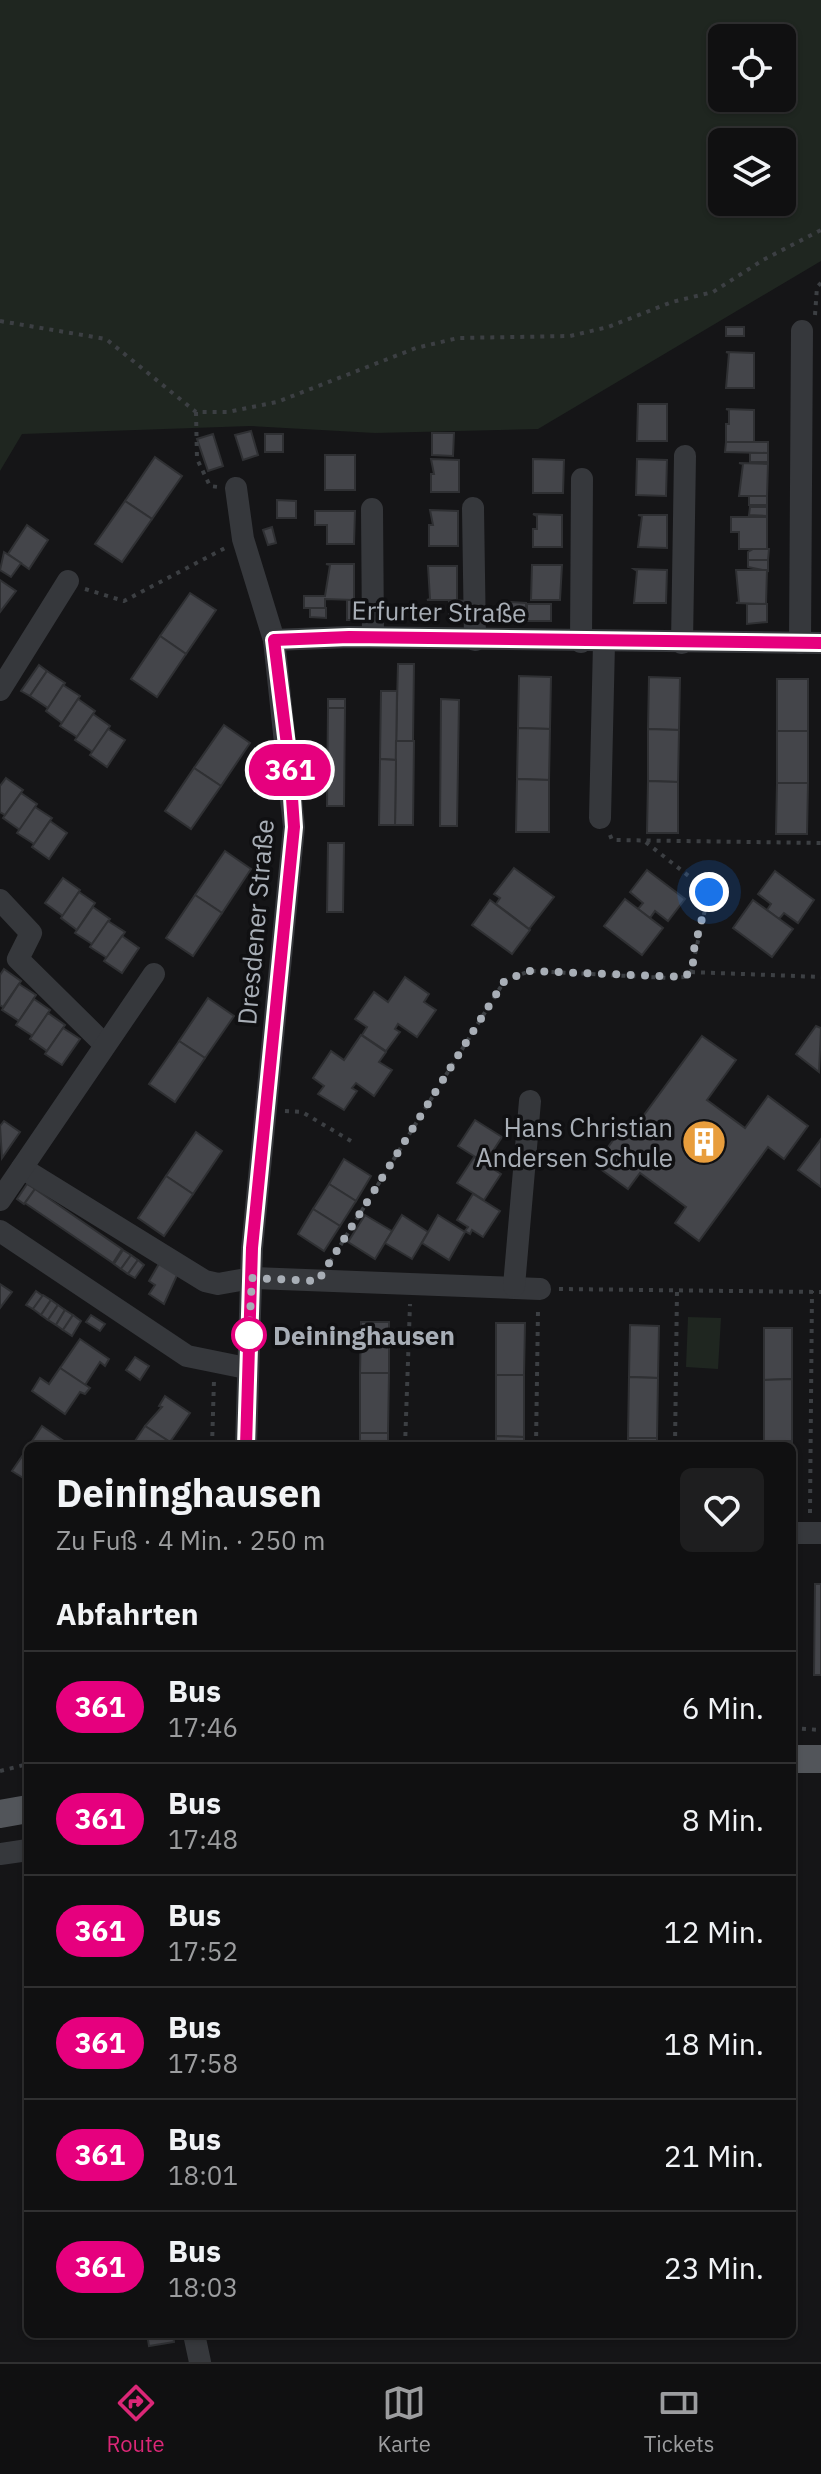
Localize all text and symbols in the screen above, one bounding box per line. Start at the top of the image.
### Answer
map controls [708,24,796,216]
button: locate [708,24,796,112]
button: layers [708,128,796,216]
street label: Erfurter Straße [351,592,527,630]
line badge: 361 [244,744,336,796]
text: 361 [265,751,315,788]
street label: Dresdener Straße [229,818,281,1026]
your location [689,872,729,912]
place label: Hans Christian Andersen Schule [476,1110,673,1174]
building icon: Hans Christian Andersen Schule [680,1118,728,1166]
marker: Deininghausen [232,1318,266,1352]
place label: Deininghausen [273,1318,455,1352]
text: Deininghausen [56,1468,322,1517]
button: heart [680,1468,764,1552]
text: Zu Fuß · 4 Min. · 250 m [56,1523,325,1557]
text: Abfahrten [56,1594,199,1633]
text: Bus [168,1671,221,1710]
text: 361 [75,1688,125,1725]
text: 6 Min. [682,1688,764,1727]
text: 17:46 [168,1710,238,1744]
text: Bus [168,1783,221,1822]
text: 361 [75,1800,125,1837]
text: 8 Min. [682,1800,764,1839]
text: 17:48 [168,1822,238,1856]
text: Bus [168,1895,221,1934]
text: 361 [75,1912,125,1949]
text: 12 Min. [664,1912,764,1951]
text: 17:52 [168,1934,238,1968]
text: Bus [168,2007,221,2046]
text: 361 [75,2024,125,2061]
text: 18 Min. [664,2024,764,2063]
text: 17:58 [168,2046,238,2080]
text: Bus [168,2119,221,2158]
text: 361 [75,2136,125,2173]
text: 21 Min. [664,2136,764,2175]
text: 18:01 [168,2158,238,2192]
text: Bus [168,2231,221,2270]
text: 361 [75,2248,125,2285]
text: 23 Min. [664,2248,764,2287]
text: 18:03 [168,2270,238,2304]
tab: Route [106,2381,165,2458]
tab: Karte [378,2381,431,2458]
tab: Tickets [644,2381,715,2458]

